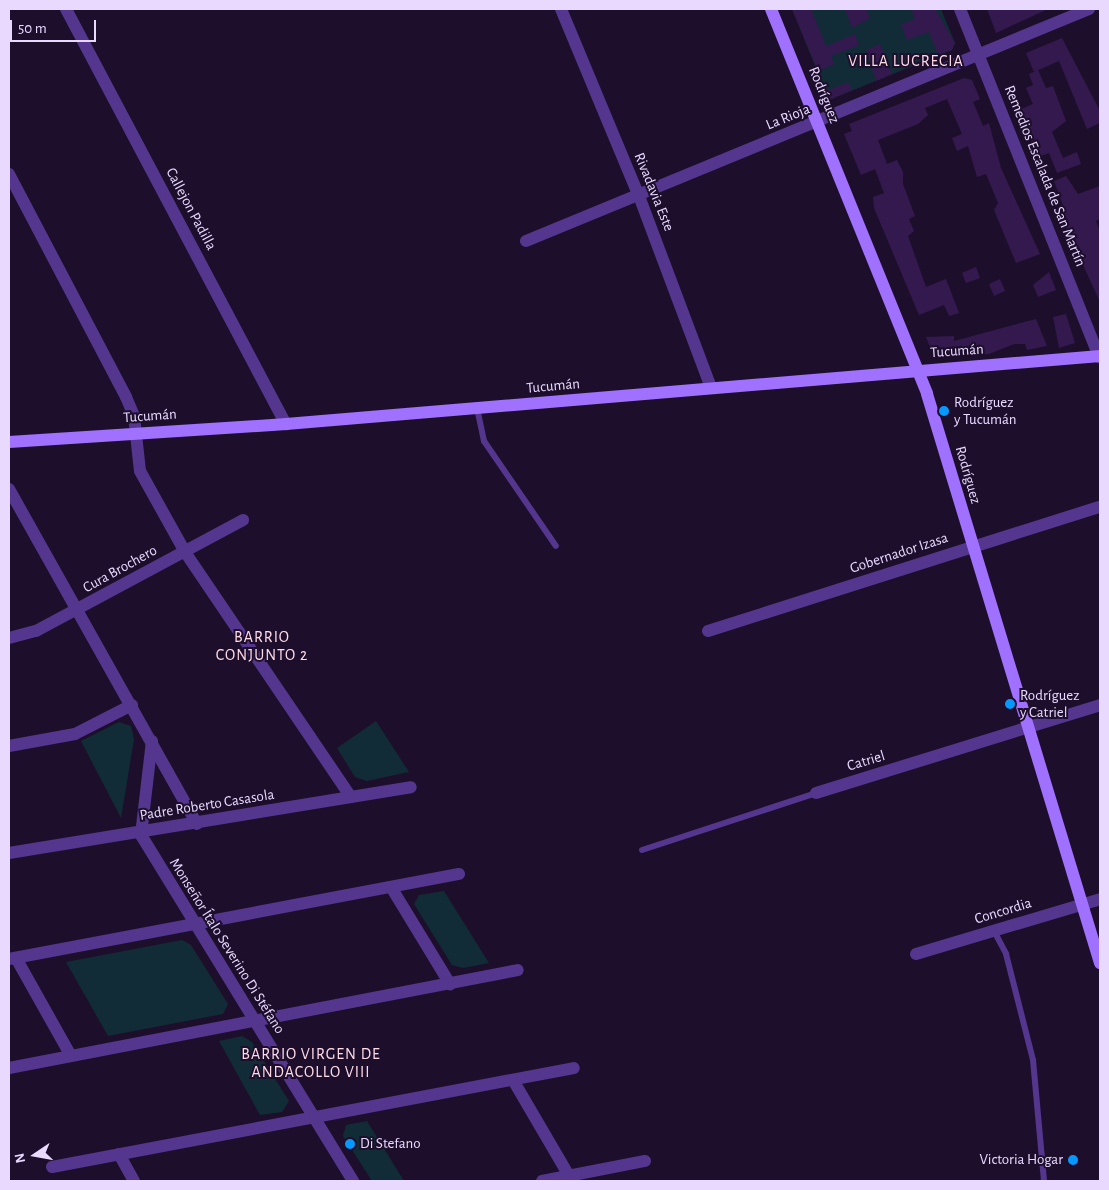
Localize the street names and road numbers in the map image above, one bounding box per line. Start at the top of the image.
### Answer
street label: Rodríguez [805,64,843,126]
street label: Remedios Escalada de San Martín [1000,83,1090,269]
street label: La Rioja [763,100,813,134]
street label: Rivadavia Este [630,150,678,234]
street label: Callejon Padilla [162,165,220,253]
street label: Tucumán [930,340,984,362]
street label: Tucumán [525,375,581,397]
street label: Tucumán [123,405,177,427]
street label: Rodríguez [951,444,985,506]
street label: Gobernador Izasa [848,529,950,577]
street label: Cura Brochero [80,541,160,597]
street label: Catriel [845,747,887,775]
street label: Padre Roberto Casasola [138,785,276,825]
street label: Monseñor Ítalo Severino Di Stéfano [165,855,289,1037]
street label: Concordia [972,894,1034,928]

